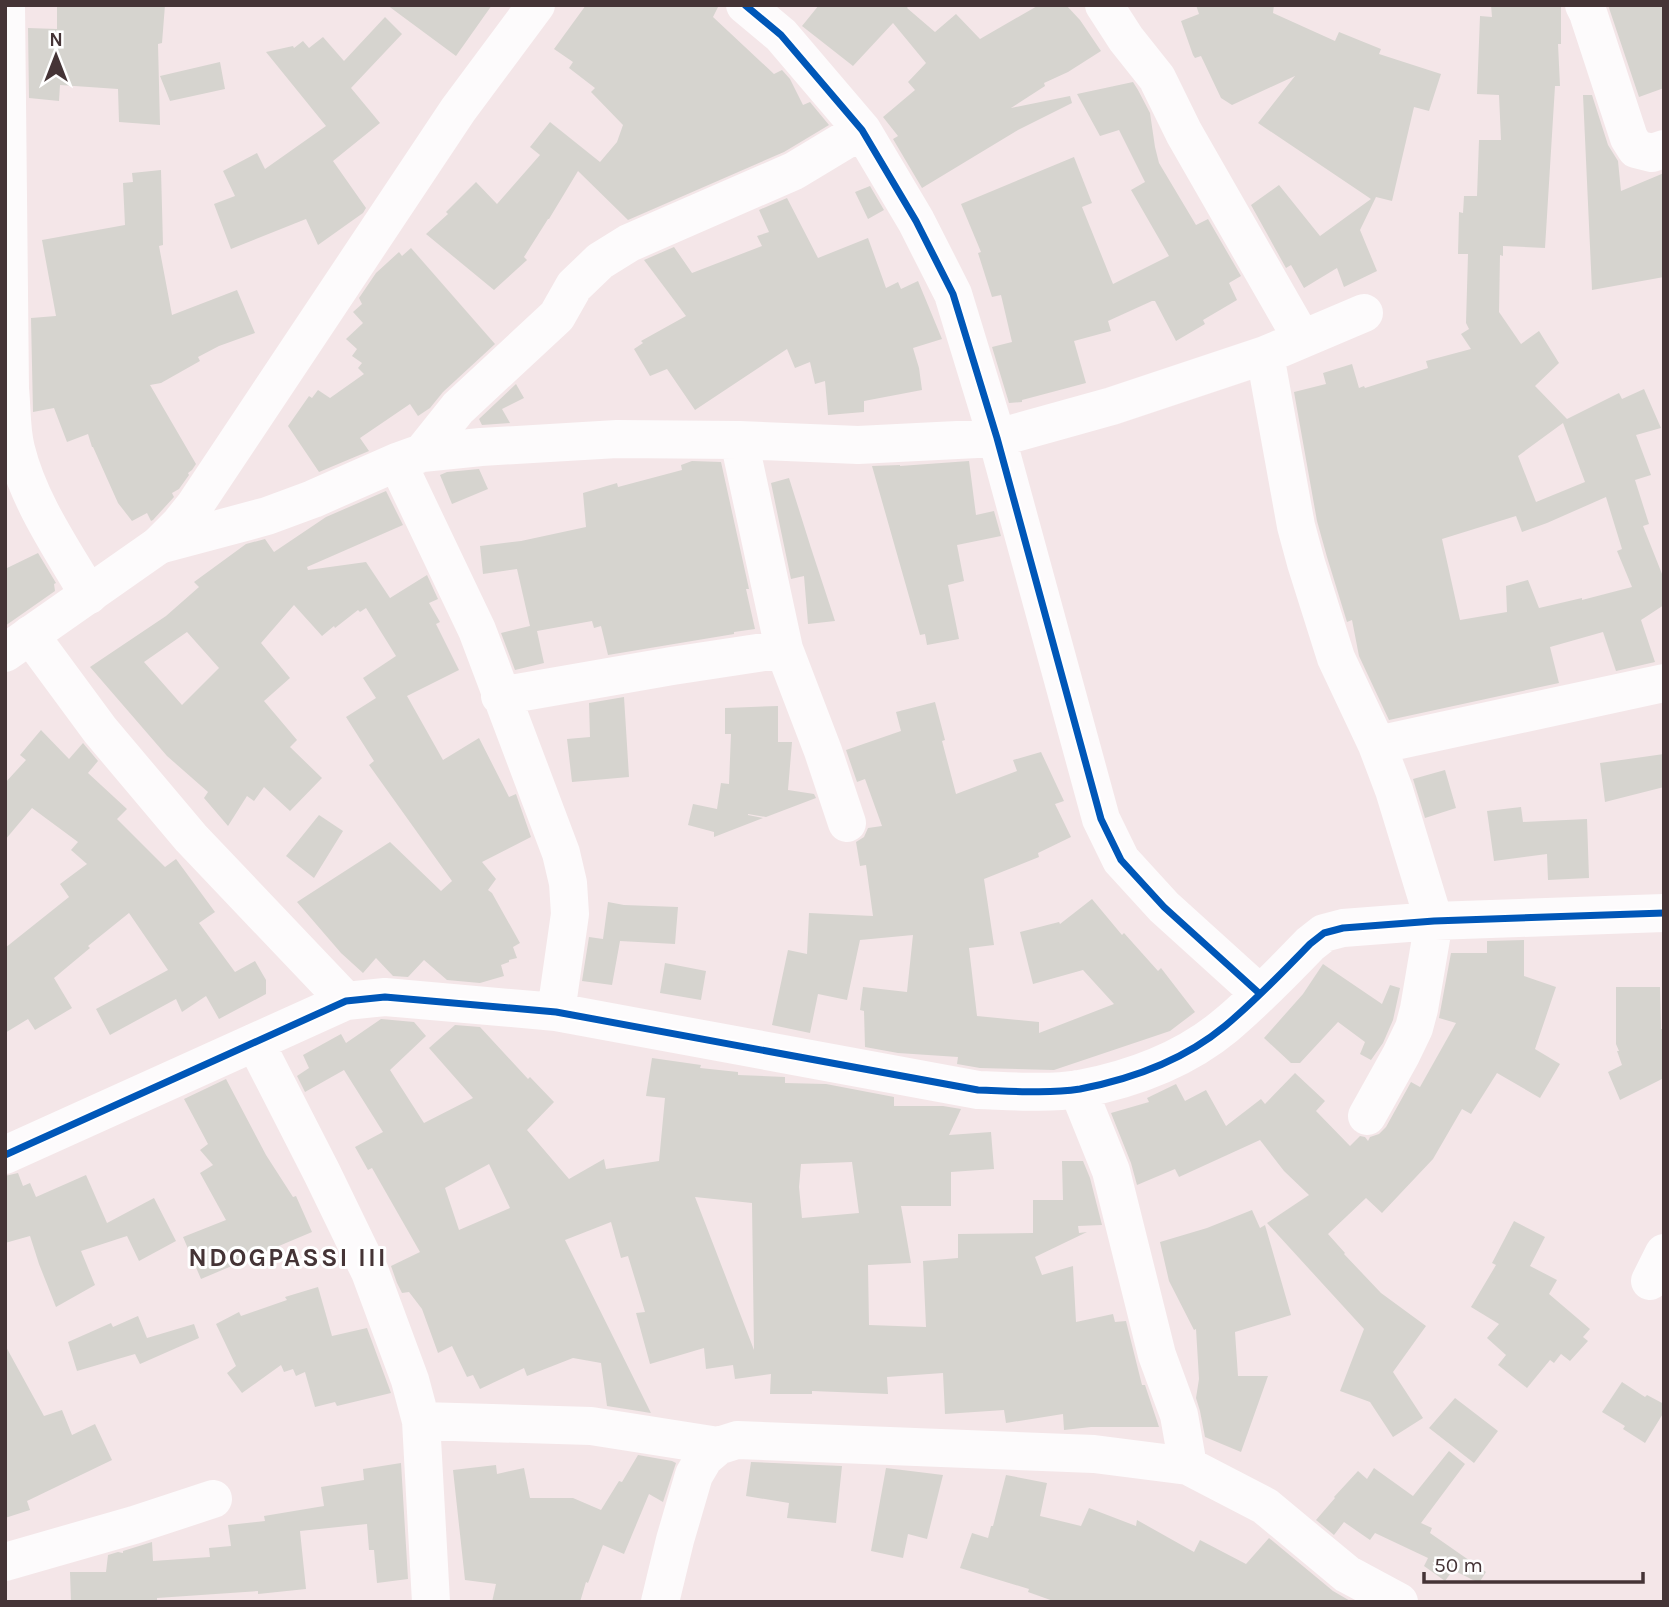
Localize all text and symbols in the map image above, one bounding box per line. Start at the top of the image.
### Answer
north arrow [21,21,91,91]
text: N [49,29,63,51]
district label: NDOGPASSI III [188,1242,388,1273]
scale bar [1424,1540,1643,1584]
text: 50 m [1434,1553,1483,1577]

